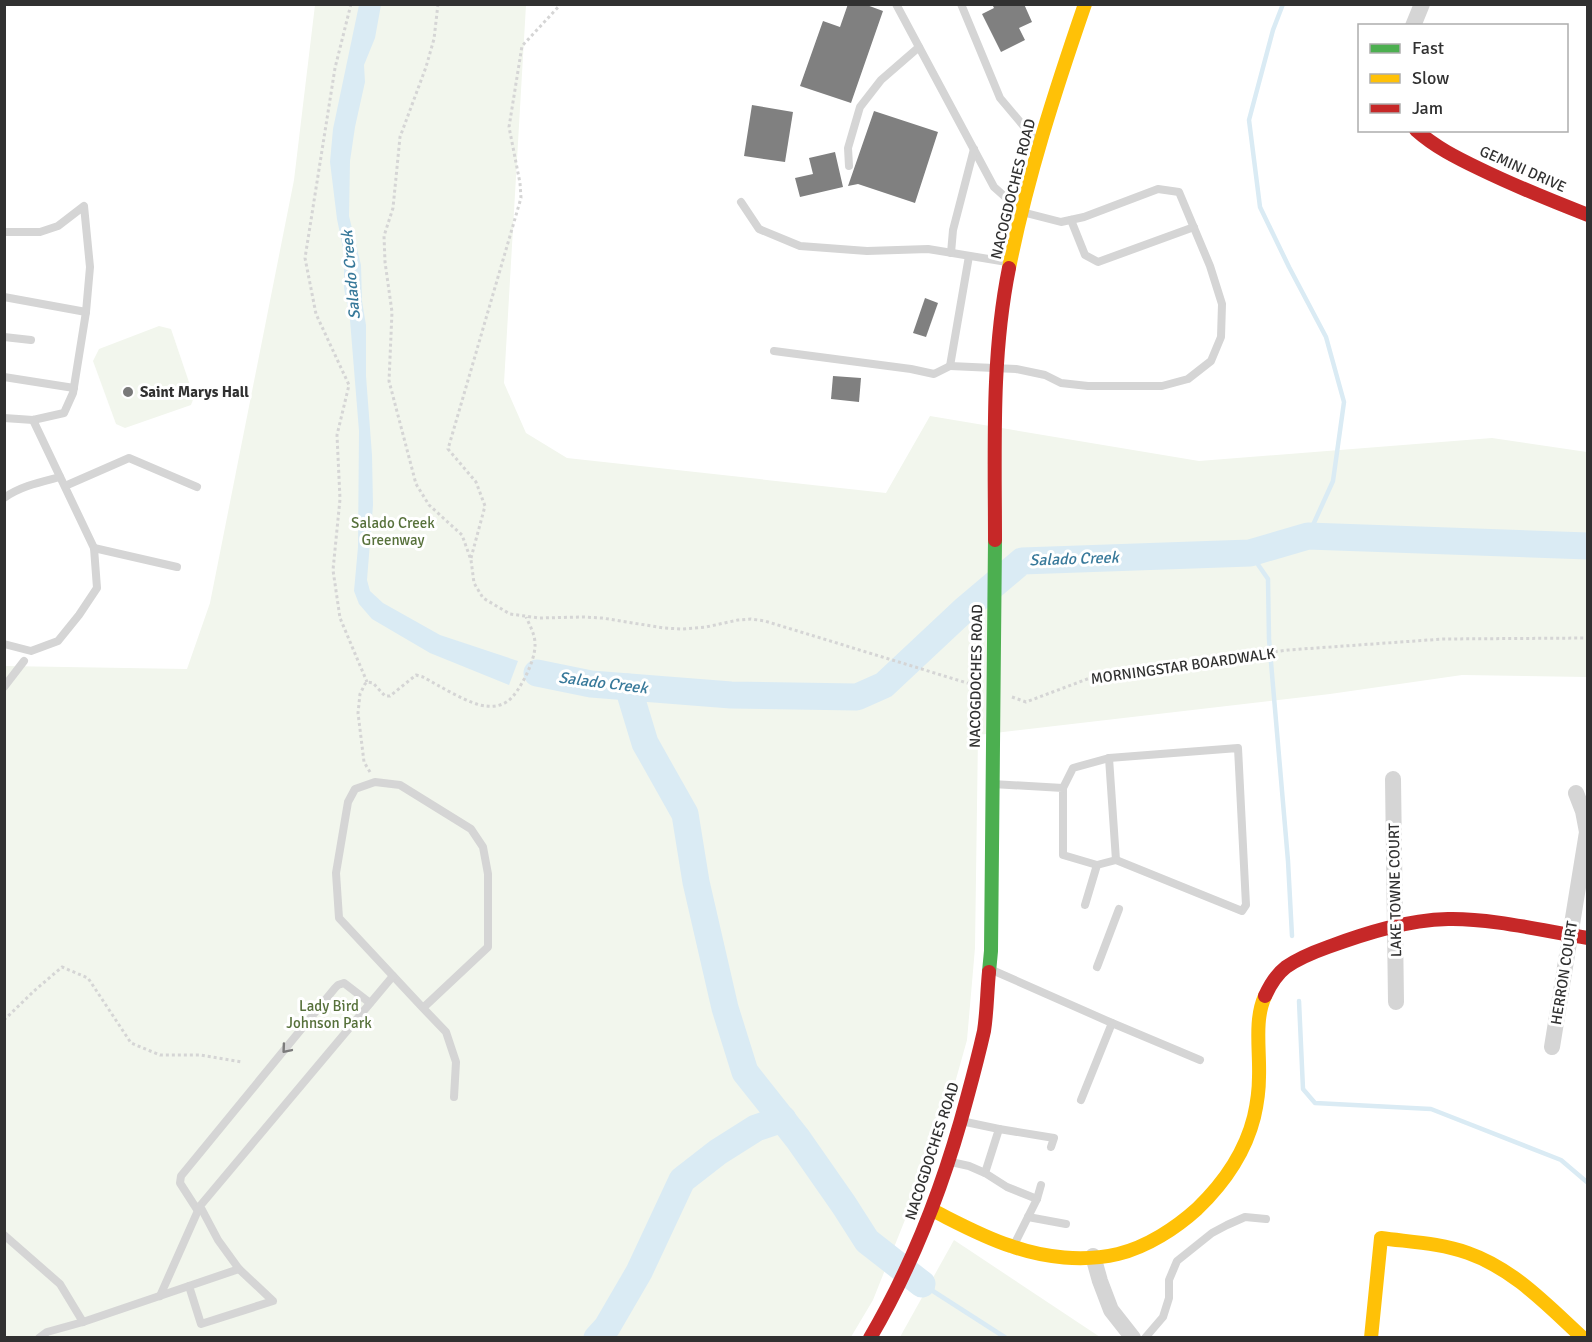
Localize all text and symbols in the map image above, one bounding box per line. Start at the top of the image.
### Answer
legend [1358,24,1568,132]
text: Fast [1412,37,1444,59]
text: Slow [1412,67,1449,89]
text: Jam [1412,97,1443,119]
street label: NACOGDOCHES ROAD [987,117,1039,261]
street label: GEMINI DRIVE [1477,142,1569,196]
water label: Salado Creek [337,228,365,320]
place label: Saint Marys Hall [140,383,249,401]
marker: Saint Marys Hall [121,385,135,399]
park label: Salado Creek Greenway [351,514,435,549]
water label: Salado Creek [1029,547,1121,571]
street label: NACOGDOCHES ROAD [966,604,986,748]
street label: MORNINGSTAR BOARDWALK [1090,644,1276,688]
water label: Salado Creek [557,668,651,699]
street label: LAKE TOWNE COURT [1385,822,1405,957]
street label: HERRON COURT [1547,919,1581,1026]
park label: Lady Bird Johnson Park [286,997,372,1032]
one-way arrow [282,1042,293,1053]
street label: NACOGDOCHES ROAD [901,1080,963,1222]

